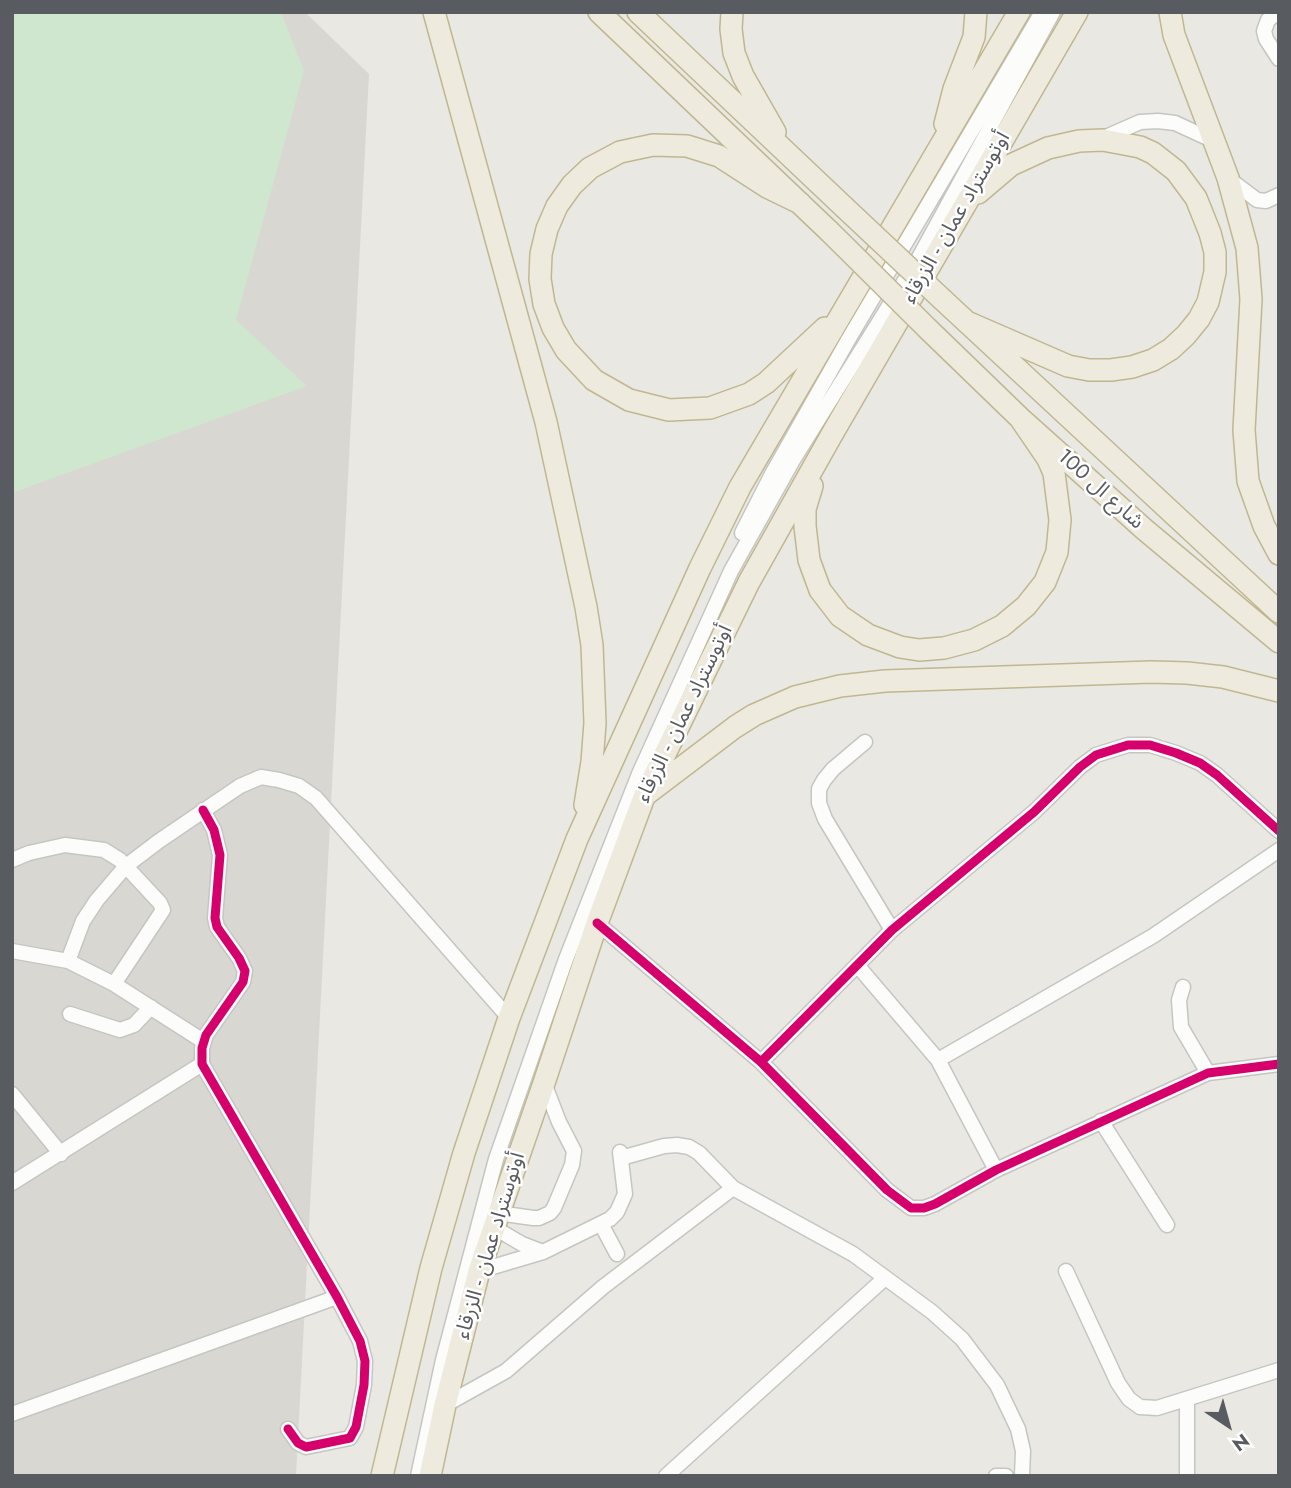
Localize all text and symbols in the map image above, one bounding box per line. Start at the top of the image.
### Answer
street label: أوتوستراد عمان - الزرقاء [898,128,1016,308]
street label: شارع ال 100 [1052,445,1148,535]
street label: أوتوستراد عمان - الزرقاء [631,621,739,807]
street label: أوتوستراد عمان - الزرقاء [451,1150,531,1342]
north arrow [1193,1390,1263,1460]
text: N [1227,1427,1255,1458]

